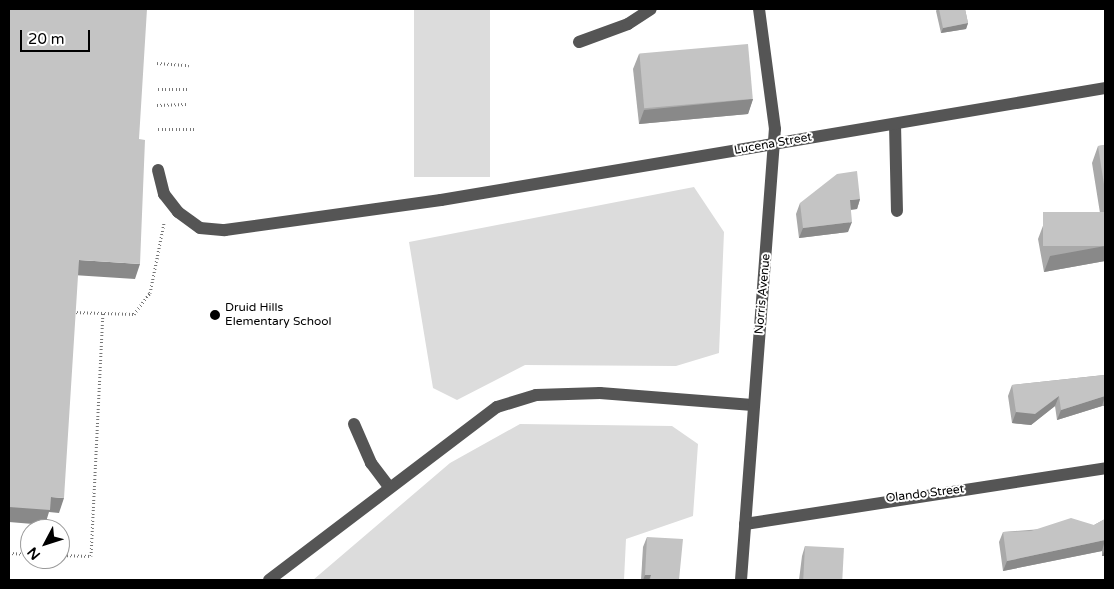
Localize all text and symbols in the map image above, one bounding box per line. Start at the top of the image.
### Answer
scale bar [22,20,92,52]
text: 20 m [28,30,65,48]
street label: Lucena Street [733,130,813,158]
street label: Norris Avenue [752,253,774,335]
place label: Druid Hills Elementary School [225,301,332,329]
marker: Druid Hills Elementary School [209,309,221,321]
street label: Olando Street [885,482,965,506]
north arrow [20,519,70,569]
text: N [24,544,44,563]

